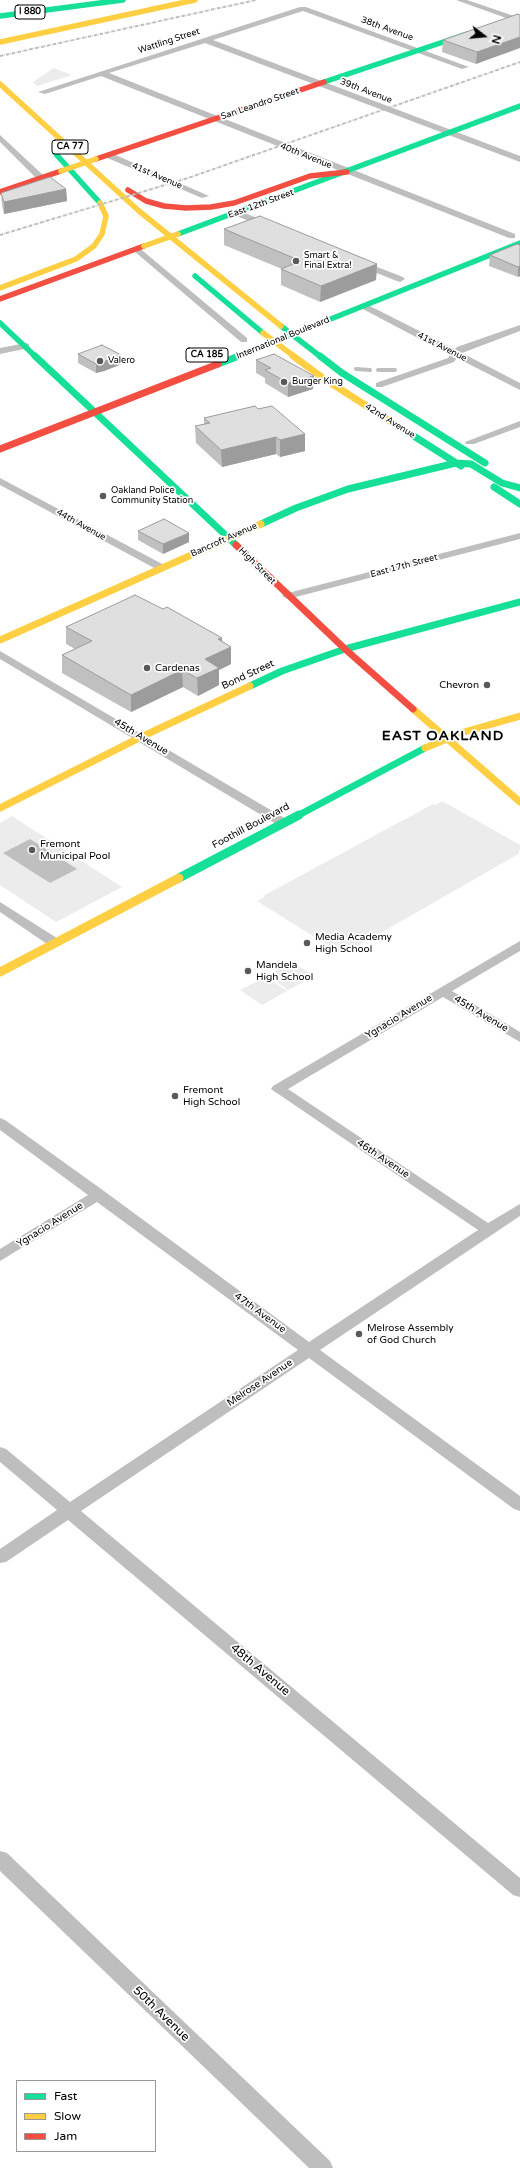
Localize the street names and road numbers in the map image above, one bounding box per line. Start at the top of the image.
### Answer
road number: I 880 [15,5,45,19]
street label: 38th Avenue [359,15,415,43]
street label: Wattling Street [137,26,201,56]
street label: 39th Avenue [338,76,394,106]
street label: San Leandro Street [220,86,300,122]
road number: CA 77 [52,140,88,154]
street label: 40th Avenue [279,141,333,171]
street label: 41st Avenue [130,161,184,191]
street label: East 12th Street [227,187,295,221]
street label: International Boulevard [235,314,331,362]
street label: 41st Avenue [416,330,468,364]
road number: CA 185 [186,348,228,362]
street label: 42nd Avenue [363,401,417,441]
street label: 44th Avenue [54,507,108,543]
street label: Bancroft Avenue [189,520,259,560]
street label: High Street [236,545,278,587]
street label: East 17th Street [369,552,439,580]
street label: Bond Street [220,658,276,692]
street label: 45th Avenue [112,716,170,758]
street label: Foothill Boulevard [210,801,292,851]
street label: Ygnacio Avenue [363,992,435,1042]
street label: 45th Avenue [452,993,510,1035]
street label: 46th Avenue [354,1137,412,1181]
street label: Ygnacio Avenue [15,1200,85,1250]
street label: 47th Avenue [232,1290,288,1336]
street label: Melrose Avenue [225,1357,295,1409]
street label: 48th Avenue [227,1641,293,1699]
street label: 50th Avenue [130,1983,192,2045]

